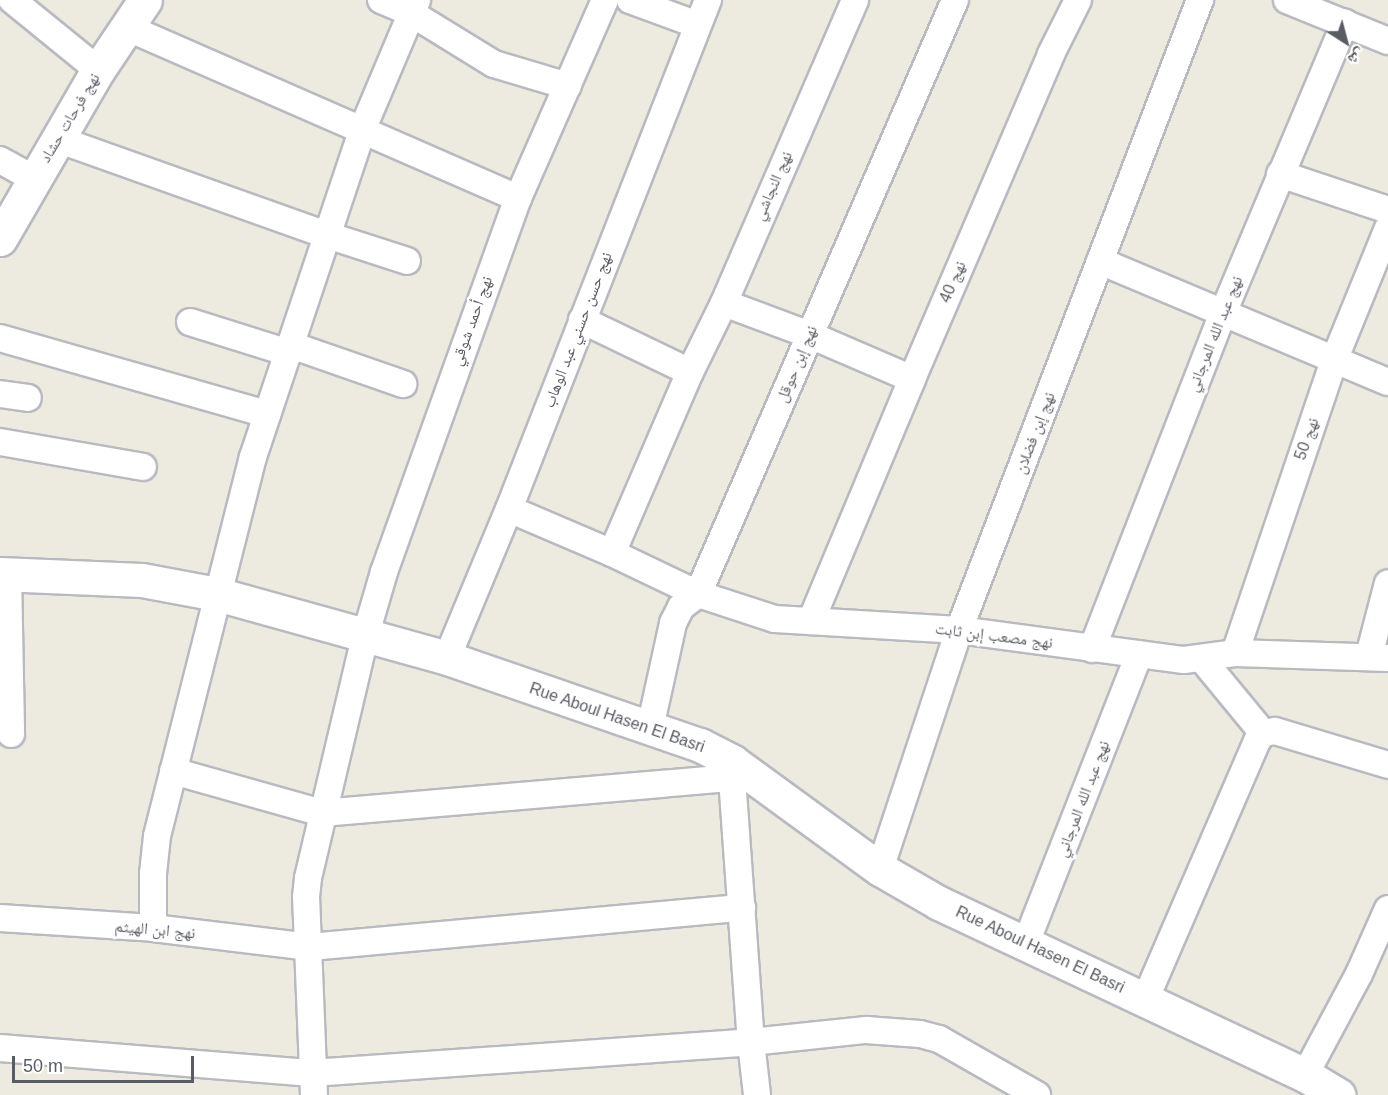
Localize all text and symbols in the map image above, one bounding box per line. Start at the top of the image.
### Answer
north arrow [1316,12,1376,72]
text: ش [1345,45,1369,69]
street label: نهج فرحات حشاد [36,70,104,166]
street label: نهج النجاشي [749,148,797,224]
street label: نهج حسن حسني عبد الوهاب [539,250,617,410]
street label: نهج 40 [936,258,970,306]
street label: نهج عبد الله المرجاني [1183,273,1247,395]
street label: نهج أحمد شوقي [447,274,497,368]
street label: نهج إبن حوقل [772,323,822,405]
street label: نهج إبن فضلان [1011,389,1059,477]
street label: نهج 50 [1291,415,1323,463]
street label: نهج مصعب إبن ثابت [934,619,1054,653]
street label: Rue Aboul Hasen El Basri [526,679,708,757]
street label: نهج عبد الله المرجاني [1052,738,1114,860]
street label: Rue Aboul Hasen El Basri [952,902,1128,998]
street label: نهج ابن الهيثم [114,917,196,943]
scale bar [15,1044,196,1082]
text: 50 m [23,1056,63,1076]

